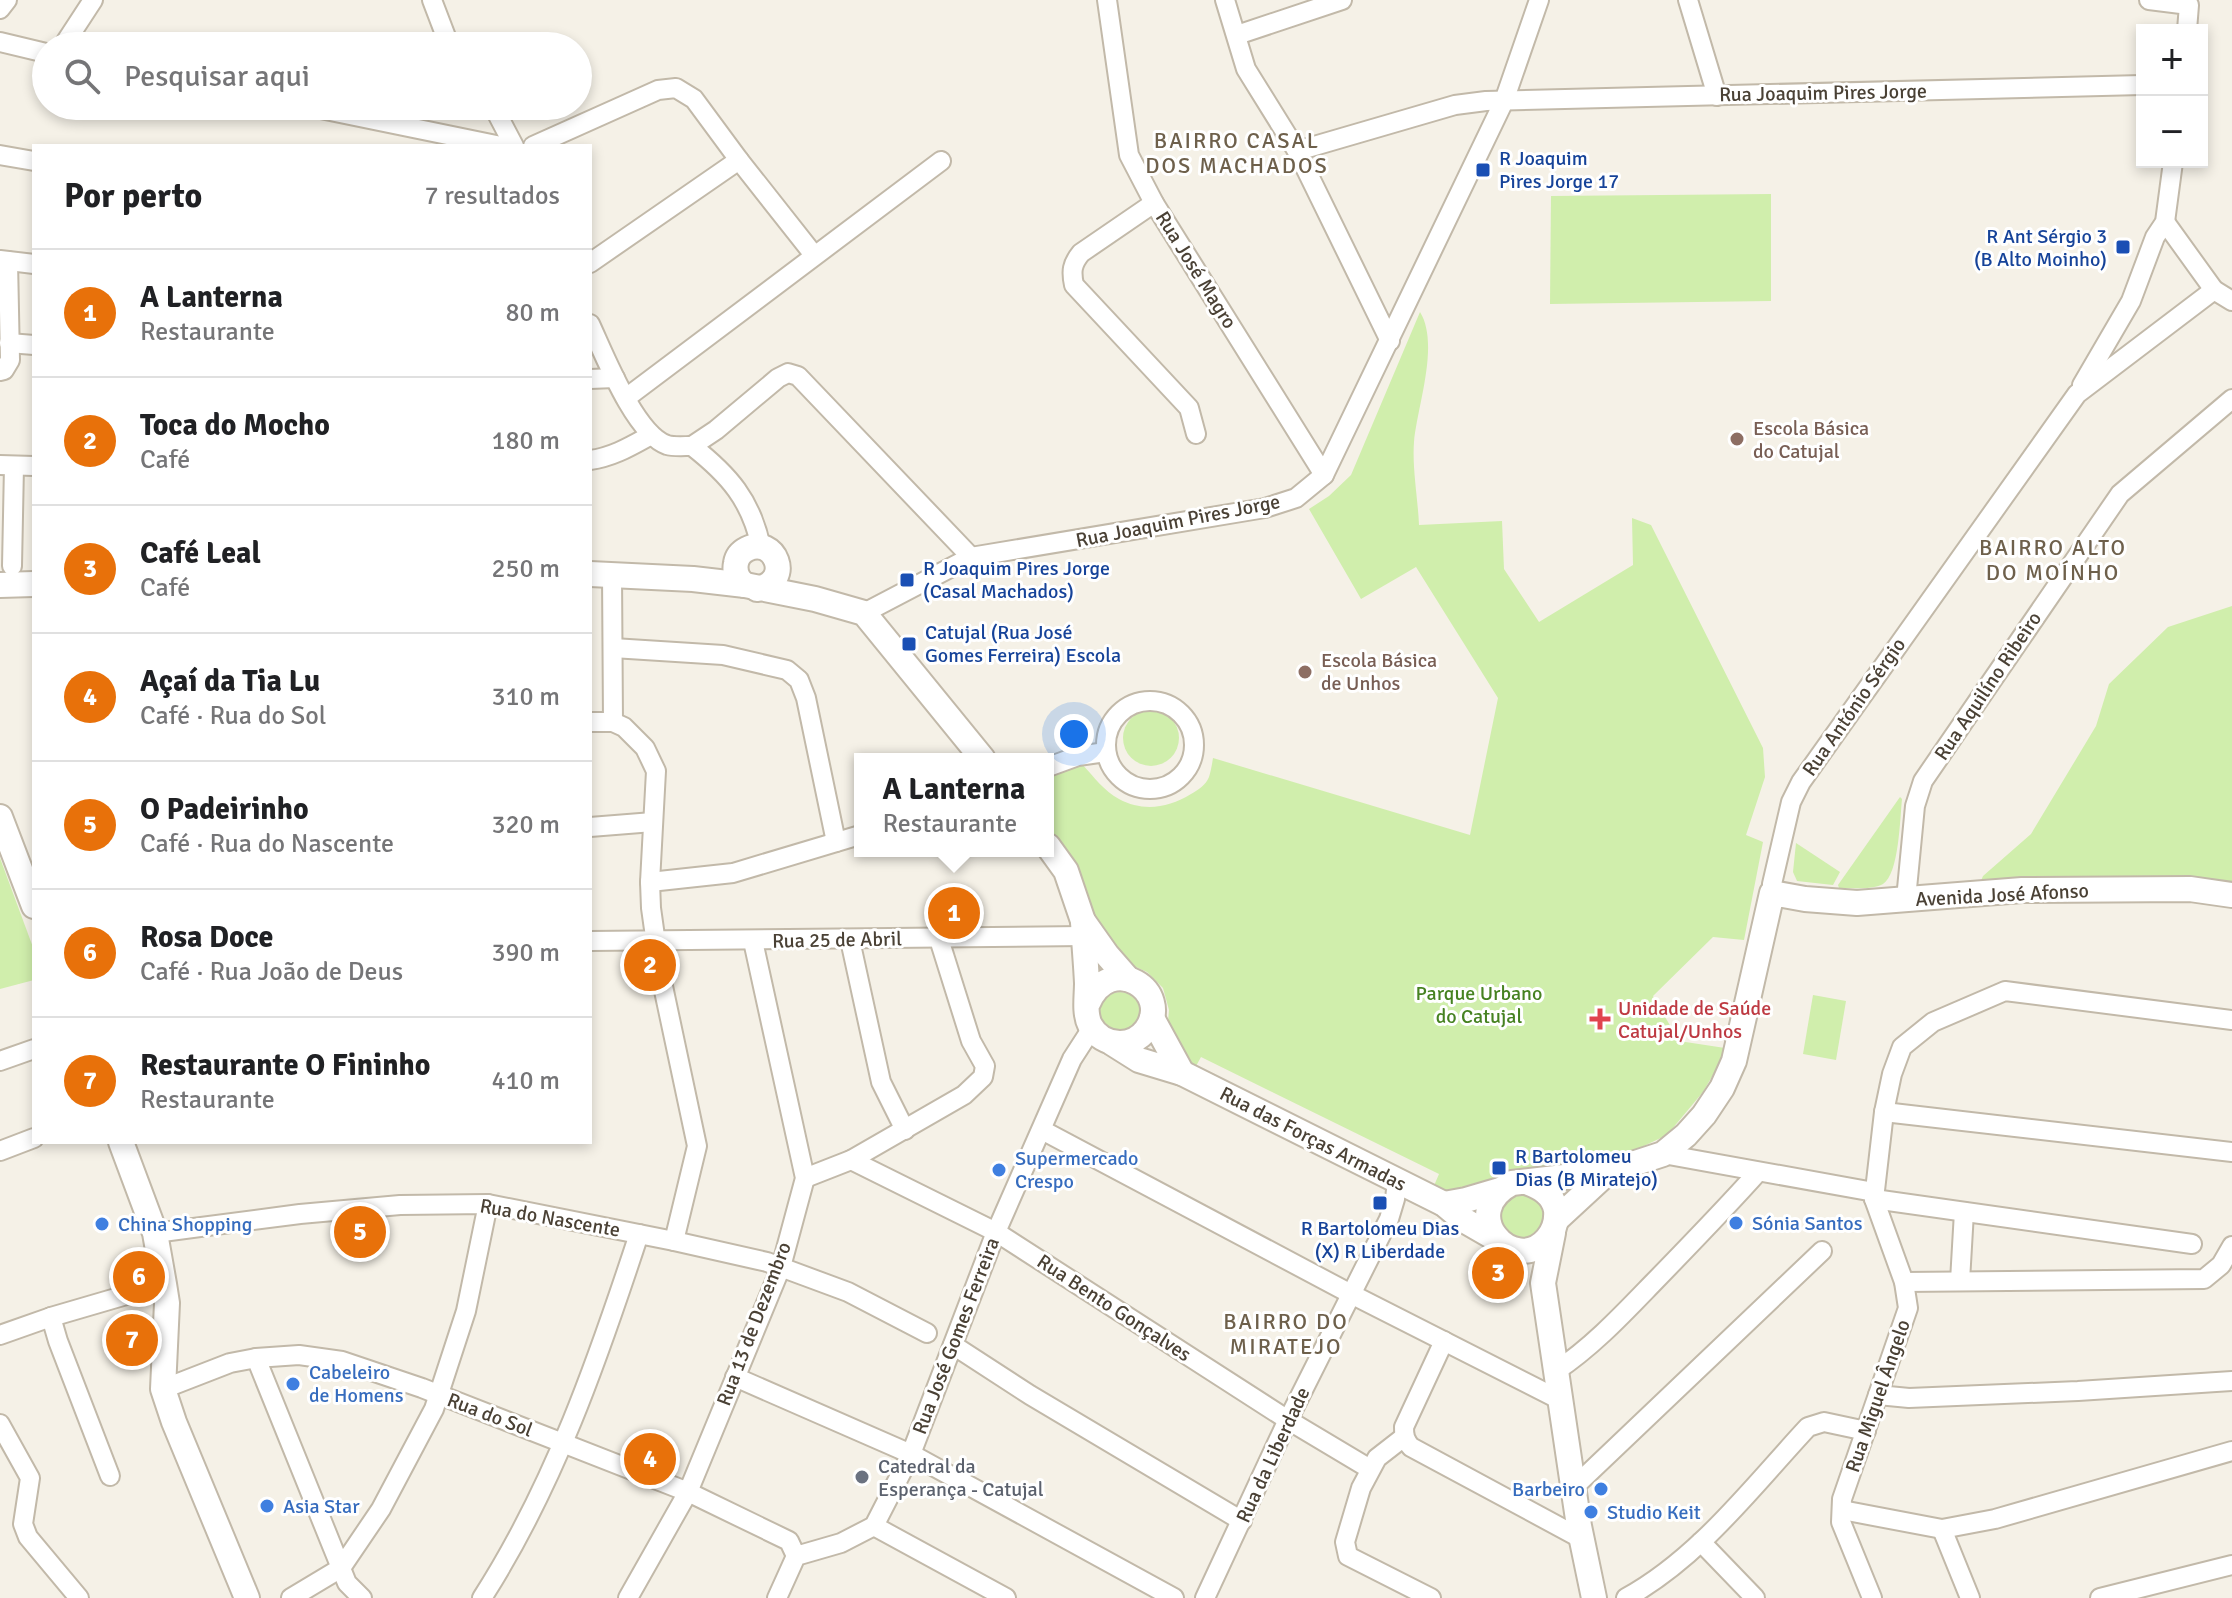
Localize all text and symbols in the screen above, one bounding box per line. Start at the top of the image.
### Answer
map controls [2136,24,2208,168]
button: + [2136,24,2208,96]
search box [32,32,592,120]
icon: search [60,54,104,98]
text: Pesquisar aqui [124,58,310,95]
street label: Rua Joaquim Pires Jorge [1719,79,1927,107]
button: − [2136,96,2208,168]
district label: BAIRRO CASAL DOS MACHADOS [1145,127,1329,179]
place label: R Joaquim Pires Jorge 17 [1499,146,1619,194]
marker: R Joaquim Pires Jorge 17 [1474,161,1492,179]
text: Por perto [64,175,202,217]
text: 7 resultados [424,180,560,212]
street label: Rua José Magro [1150,207,1242,333]
place label: R Ant Sérgio 3 (B Alto Moinho) [1974,224,2107,272]
marker: R Ant Sérgio 3 (B Alto Moinho) [2114,238,2132,256]
text: A Lanterna [140,279,283,316]
text: 1 [83,297,97,329]
text: 80 m [505,297,560,329]
text: Restaurante [140,316,275,348]
text: Toca do Mocho [140,407,330,444]
place label: Escola Básica do Catujal [1753,416,1869,464]
text: 2 [83,425,97,457]
text: 180 m [491,425,560,457]
marker: Escola Básica do Catujal [1728,430,1746,448]
text: Café [140,444,190,476]
street label: Rua Joaquim Pires Jorge [1074,489,1282,553]
district label: BAIRRO ALTO DO MOÍNHO [1979,534,2127,586]
text: Café Leal [140,535,261,572]
text: 3 [83,553,97,585]
text: 250 m [491,553,560,585]
place label: R Joaquim Pires Jorge (Casal Machados) [923,556,1110,604]
marker: R Joaquim Pires Jorge (Casal Machados) [898,571,916,589]
text: Café [140,572,190,604]
street label: Rua Aquilíno Ribeiro [1929,607,2047,765]
place label: Catujal (Rua José Gomes Ferreira) Escola [925,620,1121,668]
street label: Rua António Sérgio [1797,633,1911,781]
marker: Catujal (Rua José Gomes Ferreira) Escola [900,635,918,653]
place label: Escola Básica de Unhos [1321,648,1437,696]
text: Açaí da Tia Lu [140,663,320,700]
marker: Escola Básica de Unhos [1296,663,1314,681]
text: 4 [83,681,97,713]
text: 310 m [491,681,560,713]
text: Café · Rua do Sol [140,700,326,732]
your location [1054,714,1094,754]
popup [854,753,1054,857]
text: A Lanterna [883,771,1025,808]
text: O Padeirinho [140,791,309,828]
text: Restaurante [883,808,1017,840]
text: 5 [83,809,97,841]
text: 320 m [491,809,560,841]
text: Café · Rua do Nascente [140,828,394,860]
street label: Avenida José Afonso [1915,878,2089,912]
pin: 1 [928,883,980,943]
text: Rosa Doce [140,919,274,956]
street label: Rua 25 de Abril [772,926,902,954]
pin: 2 [624,935,676,995]
text: 6 [83,937,97,969]
text: 390 m [491,937,560,969]
text: Café · Rua João de Deus [140,956,403,988]
park label: Parque Urbano do Catujal [1416,981,1542,1029]
place label: Unidade de Saúde Catujal/Unhos [1618,996,1771,1044]
marker: Unidade de Saúde Catujal/Unhos [1589,1008,1611,1030]
text: Restaurante O Fininho [140,1047,431,1084]
text: 7 [83,1065,97,1097]
text: 410 m [491,1065,560,1097]
street label: Rua das Forças Armadas [1216,1081,1411,1197]
text: Restaurante [140,1084,275,1116]
place label: R Bartolomeu Dias (B Miratejo) [1515,1144,1658,1192]
place label: Supermercado Crespo [1015,1146,1138,1194]
marker: R Bartolomeu Dias (B Miratejo) [1490,1159,1508,1177]
marker: Supermercado Crespo [990,1161,1008,1179]
street label: Rua do Nascente [478,1193,622,1243]
marker: R Bartolomeu Dias (X) R Liberdade [1371,1194,1389,1212]
pin: 5 [334,1202,386,1262]
place label: Sónia Santos [1752,1211,1863,1236]
place label: China Shopping [118,1212,252,1237]
marker: Sónia Santos [1727,1214,1745,1232]
marker: China Shopping [93,1215,111,1233]
place label: R Bartolomeu Dias (X) R Liberdade [1301,1216,1459,1264]
street label: Rua José Gomes Ferreira [907,1234,1005,1438]
street label: Rua 13 de Dezembro [711,1239,797,1409]
pin: 3 [1472,1243,1524,1303]
pin: 6 [113,1247,165,1307]
street label: Rua Bento Gonçalves [1032,1249,1196,1367]
district label: BAIRRO DO MIRATEJO [1223,1308,1349,1360]
pin: 7 [106,1310,158,1370]
street label: Rua Miguel Ângelo [1840,1316,1916,1476]
place label: Cabeleiro de Homens [309,1360,404,1408]
marker: Cabeleiro de Homens [284,1375,302,1393]
street label: Rua da Liberdade [1231,1383,1315,1527]
street label: Rua do Sol [444,1387,537,1443]
pin: 4 [624,1429,676,1489]
place label: Catedral da Esperança - Catujal [878,1454,1044,1502]
marker: Catedral da Esperança - Catujal [853,1468,871,1486]
place label: Barbeiro [1512,1477,1585,1502]
marker: Barbeiro [1592,1480,1610,1498]
place label: Asia Star [283,1494,360,1519]
marker: Asia Star [258,1497,276,1515]
place label: Studio Keit [1607,1500,1701,1525]
marker: Studio Keit [1582,1503,1600,1521]

